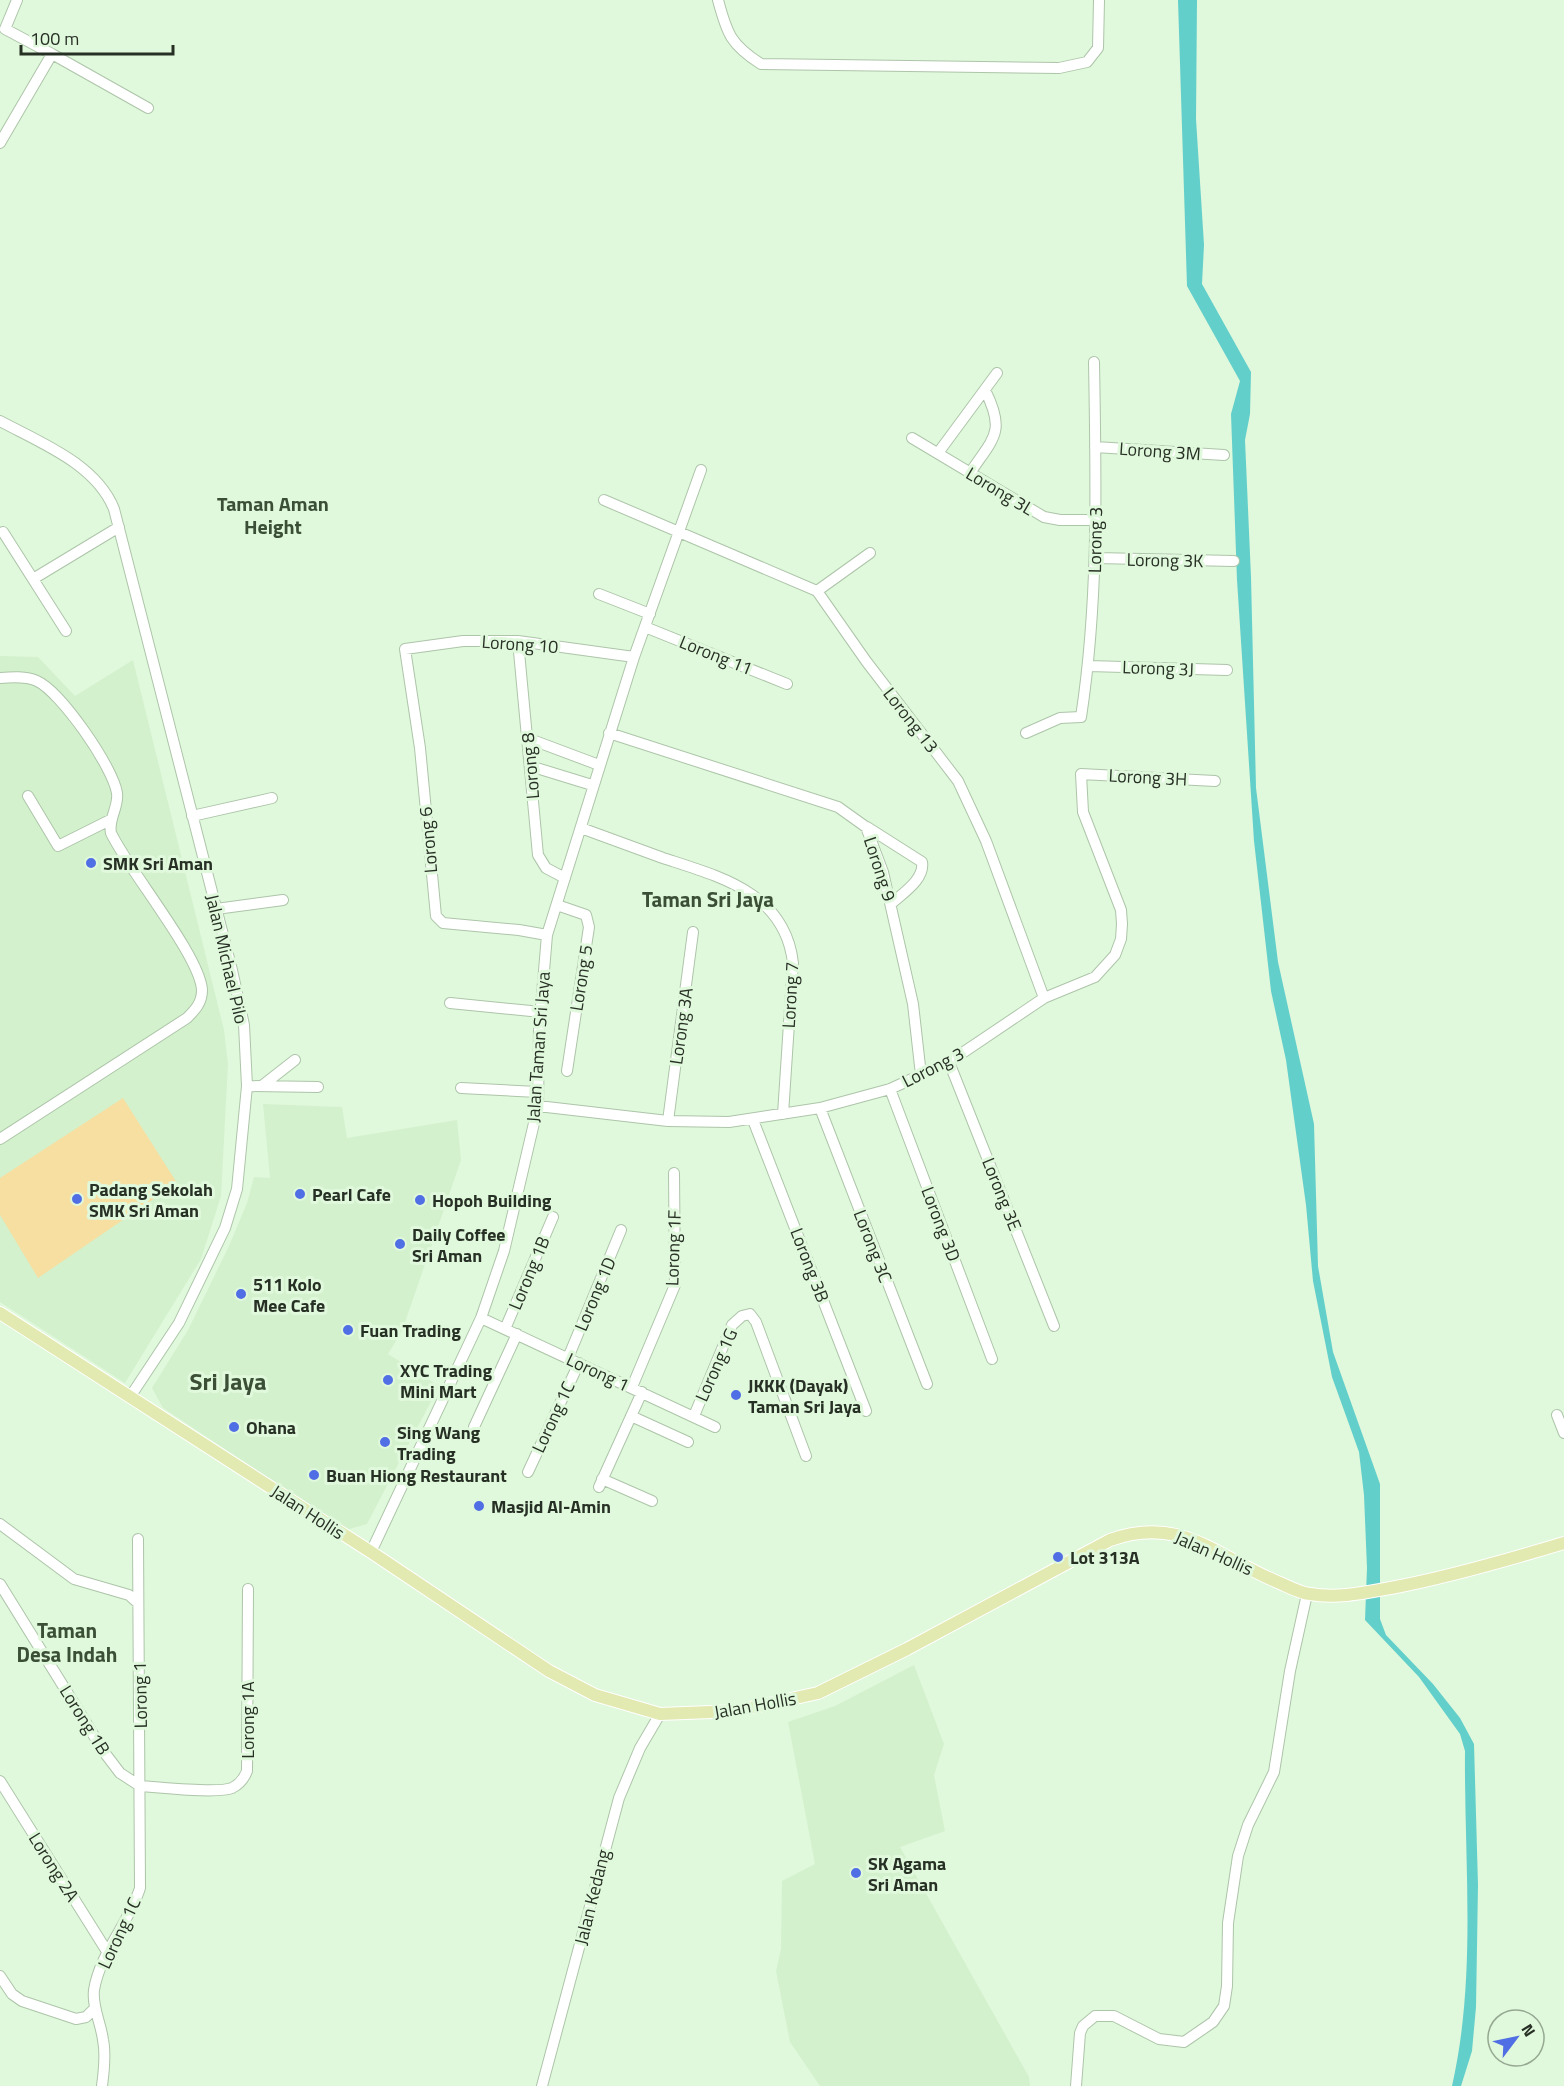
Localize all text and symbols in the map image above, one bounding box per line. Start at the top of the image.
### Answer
scale bar [21,18,172,56]
text: 100 m [30,25,79,52]
street label: Lorong 3M [1118,435,1202,467]
street label: Lorong 3L [961,460,1039,522]
district label: Taman Aman Height [217,488,329,542]
street label: Lorong 3 [1081,506,1109,574]
street label: Lorong 3K [1126,546,1204,574]
street label: Lorong 10 [481,628,559,660]
street label: Lorong 11 [675,628,757,682]
street label: Lorong 3J [1122,653,1194,683]
street label: Lorong 13 [877,681,945,759]
street label: Lorong 8 [514,732,546,800]
street label: Lorong 3H [1108,761,1188,793]
street label: Lorong 6 [412,806,444,874]
street label: Lorong 9 [857,833,903,905]
place label: SMK Sri Aman [103,850,213,877]
marker: SMK Sri Aman [84,856,98,870]
district label: Taman Sri Jaya [642,883,774,915]
street label: Jalan Michael Pilo [199,892,255,1026]
street label: Lorong 5 [562,943,600,1013]
street label: Lorong 7 [775,961,805,1029]
street label: Jalan Taman Sri Jaya [519,971,557,1123]
street label: Lorong 3A [662,986,700,1066]
street label: Lorong 3 [897,1040,969,1094]
street label: Lorong 3E [975,1153,1029,1235]
place label: Padang Sekolah SMK Sri Aman [89,1176,213,1224]
place label: Pearl Cafe [312,1181,391,1208]
street label: Lorong 3D [914,1183,968,1265]
marker: Pearl Cafe [293,1187,307,1201]
place label: Hopoh Building [432,1187,552,1214]
marker: Padang Sekolah SMK Sri Aman [70,1192,84,1206]
marker: Hopoh Building [413,1193,427,1207]
street label: Lorong 3C [847,1206,899,1287]
street label: Lorong 1F [658,1210,688,1286]
place label: Daily Coffee Sri Aman [412,1221,506,1269]
street label: Lorong 3B [783,1224,837,1306]
street label: Lorong 1B [501,1232,557,1314]
marker: Daily Coffee Sri Aman [393,1237,407,1251]
street label: Lorong 1D [567,1253,623,1335]
place label: 511 Kolo Mee Cafe [253,1271,325,1319]
marker: 511 Kolo Mee Cafe [234,1287,248,1301]
place label: Fuan Trading [360,1317,461,1344]
marker: Fuan Trading [341,1323,355,1337]
street label: Lorong 1G [688,1324,744,1406]
street label: Lorong 1 [562,1346,634,1398]
place label: XYC Trading Mini Mart [400,1357,492,1405]
district label: Sri Jaya [190,1363,266,1399]
place label: JKKK (Dayak) Taman Sri Jaya [748,1372,861,1420]
marker: XYC Trading Mini Mart [381,1373,395,1387]
street label: Lorong 1C [525,1377,581,1457]
marker: JKKK (Dayak) Taman Sri Jaya [729,1388,743,1402]
place label: Ohana [246,1414,296,1441]
place label: Sing Wang Trading [397,1419,481,1467]
marker: Ohana [227,1420,241,1434]
marker: Sing Wang Trading [378,1435,392,1449]
place label: Buan Hiong Restaurant [326,1462,507,1489]
marker: Buan Hiong Restaurant [307,1468,321,1482]
street label: Jalan Hollis [266,1478,350,1546]
place label: Masjid Al-Amin [491,1493,611,1520]
marker: Masjid Al-Amin [472,1499,486,1513]
street label: Jalan Hollis [1170,1524,1258,1582]
place label: Lot 313A [1070,1544,1140,1571]
marker: Lot 313A [1051,1550,1065,1564]
district label: Taman Desa Indah [17,1614,117,1670]
street label: Lorong 1 [126,1661,154,1729]
street label: Lorong 1B [53,1680,117,1760]
street label: Lorong 1A [234,1681,261,1759]
street label: Jalan Hollis [712,1684,798,1726]
street label: Lorong 2A [22,1827,86,1907]
street label: Jalan Kedang [567,1846,617,1948]
place label: SK Agama Sri Aman [868,1850,946,1898]
marker: SK Agama Sri Aman [849,1866,863,1880]
street label: Lorong 1C [91,1893,147,1973]
north arrow [1486,2008,1546,2068]
text: N [1516,2019,1542,2041]

